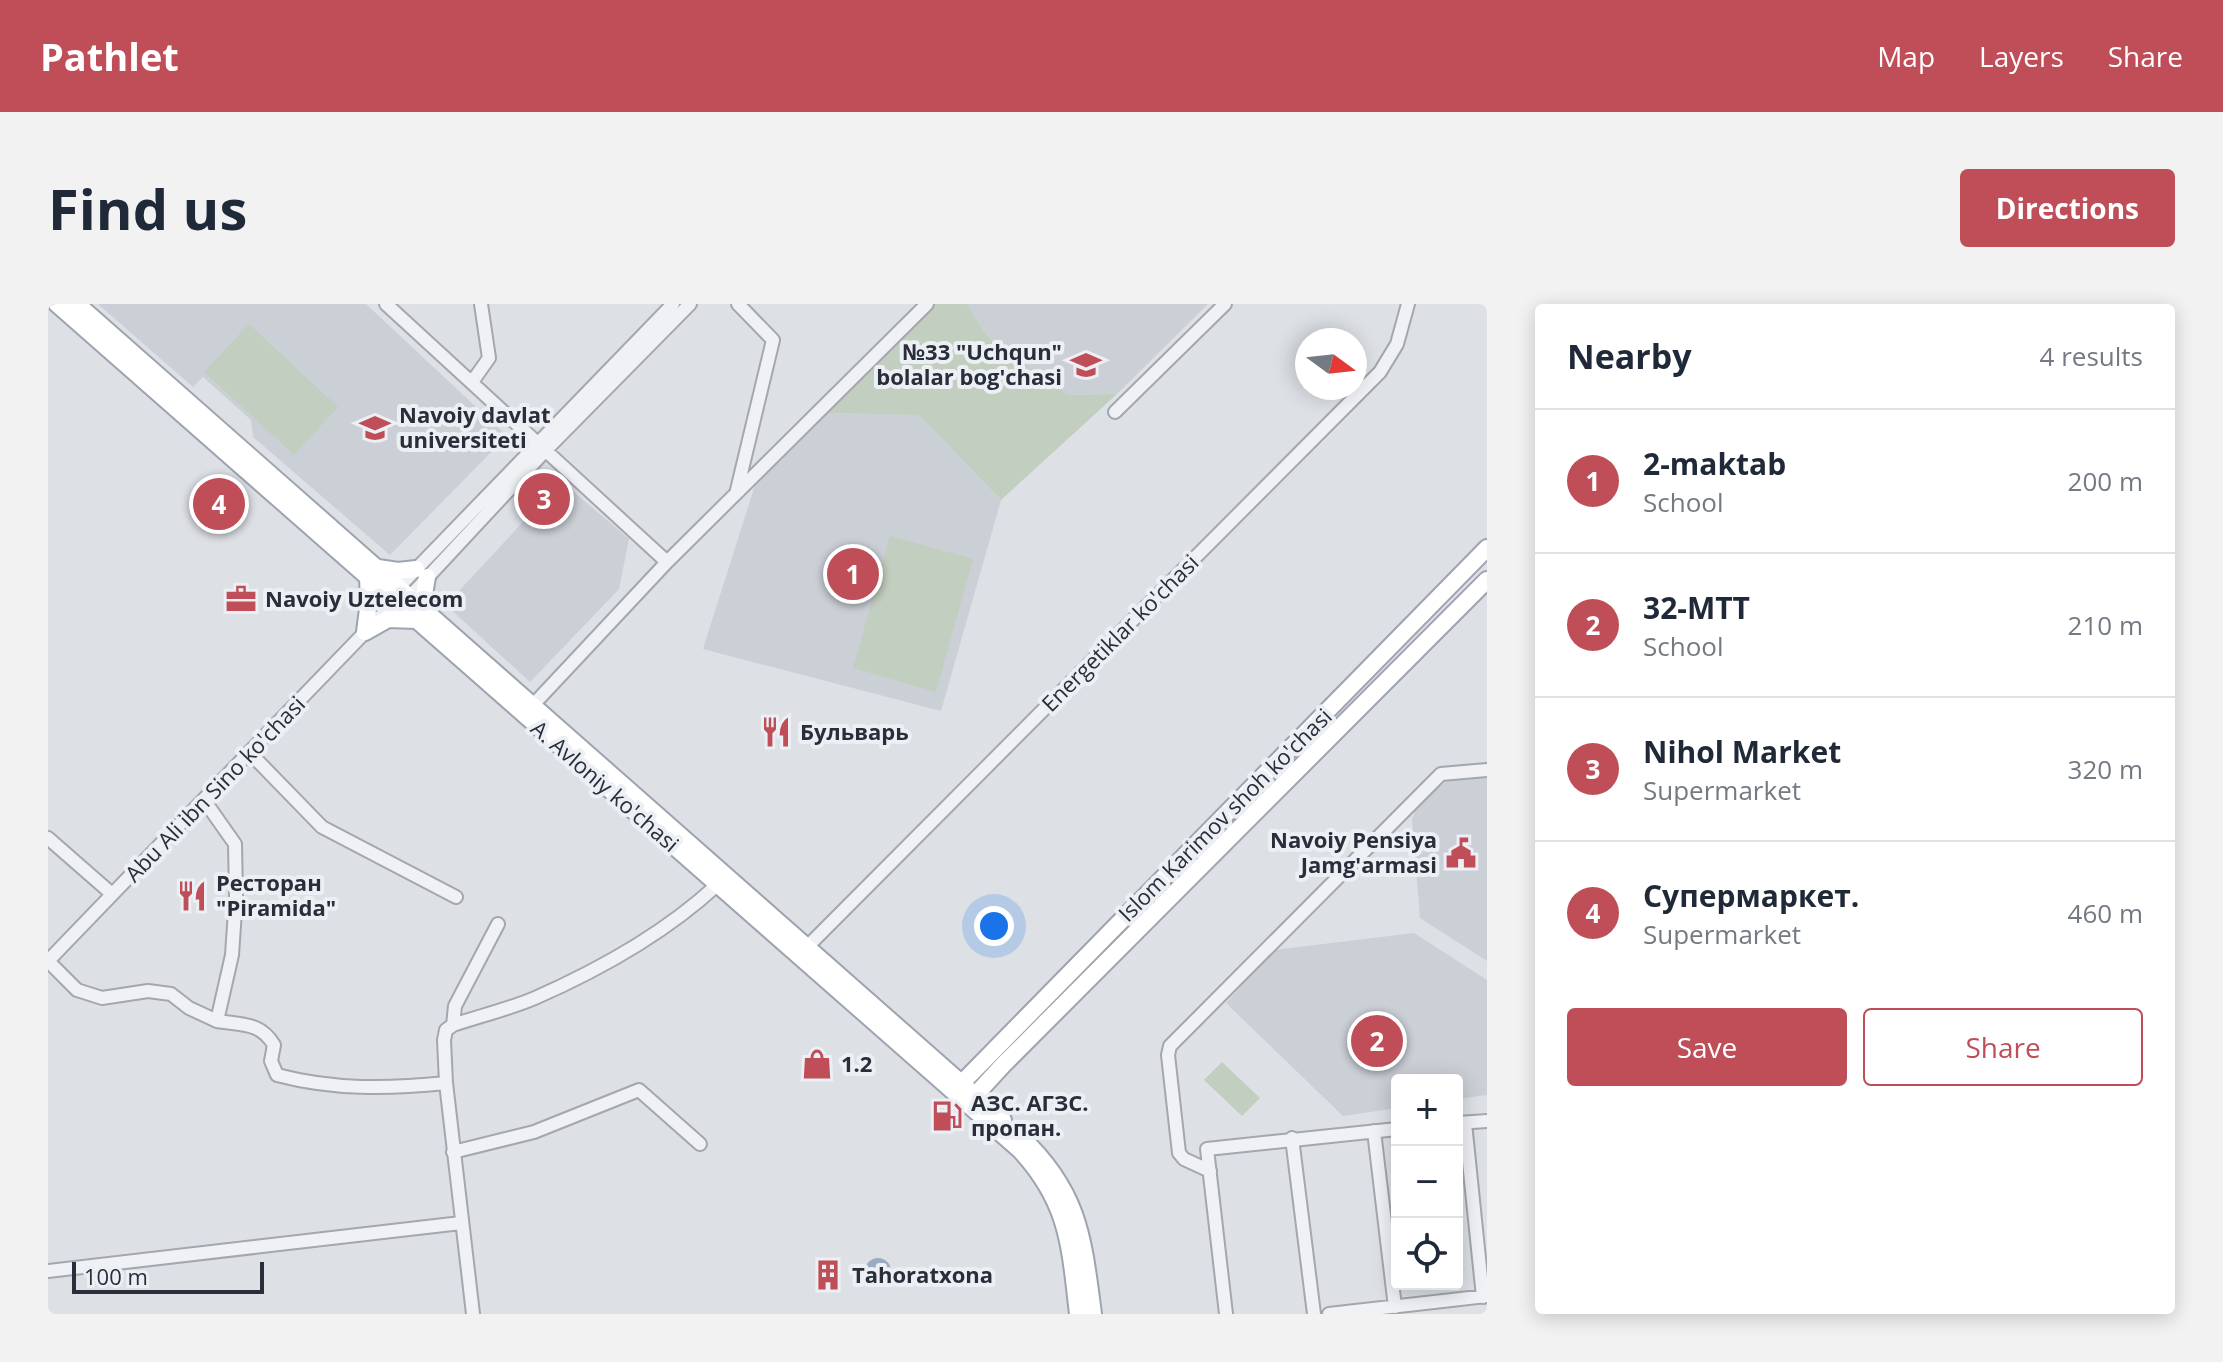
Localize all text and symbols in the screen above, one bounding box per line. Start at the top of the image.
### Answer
text: Pathlet [40,30,179,82]
text: Map [1877,37,1935,75]
text: Layers [1979,37,2064,75]
text: Share [2108,37,2183,75]
button: Directions [1960,169,2175,247]
text: Find us [48,170,247,246]
north arrow [1295,328,1367,400]
text: Nearby [1567,333,1692,379]
place label: №33 "Uchqun" bolalar bog'chasi [876,336,1062,391]
text: 4 results [2040,338,2143,374]
school or university icon: №33 "Uchqun" bolalar bog'chasi [1069,348,1103,382]
place label: Navoiy davlat universiteti [399,399,551,454]
school or university icon: Navoiy davlat universiteti [358,411,392,445]
text: 2-maktab [1643,443,1786,484]
text: 1 [1586,463,1600,499]
text: 200 m [2068,463,2143,499]
pin: 3 [518,469,570,529]
pin: 4 [193,474,245,534]
text: School [1643,484,1724,520]
pin: 1 [827,544,879,604]
street label: Energetiklar ko'chasi [1034,547,1204,717]
office icon: Navoiy Uztelecom [224,582,258,616]
place label: Navoiy Uztelecom [265,583,463,613]
text: 32-MTT [1643,587,1750,628]
text: 2 [1586,607,1600,643]
text: 210 m [2068,607,2143,643]
text: School [1643,628,1724,664]
street label: Abu Ali ibn Sino ko'chasi [118,689,311,888]
street label: Islom Karimov shoh ko'chasi [1111,701,1338,928]
street label: A. Avloniy ko'chasi [525,713,686,858]
restaurant icon: Бульварь [759,715,793,749]
place label: Бульварь [800,716,909,746]
text: Nihol Market [1643,731,1841,772]
text: 3 [1586,751,1600,787]
text: 320 m [2068,751,2143,787]
text: Supermarket [1643,772,1801,808]
place label: Navoiy Pensiya Jamg'armasi [1270,824,1437,879]
public building icon: Navoiy Pensiya Jamg'armasi [1444,836,1478,870]
place label: Ресторан "Piramida" [216,867,336,922]
text: Супермаркет. [1643,875,1859,916]
restaurant icon: Ресторан "Piramida" [175,879,209,913]
text: 4 [1586,895,1600,931]
text: 460 m [2068,895,2143,931]
your location [974,906,1014,946]
text: Supermarket [1643,916,1801,952]
button: Save [1567,1008,1847,1086]
button: Share [1863,1008,2143,1086]
pin: 2 [1351,1011,1403,1071]
shop icon: 1.2 [800,1047,834,1081]
place label: 1.2 [841,1048,872,1078]
map controls [1391,1074,1463,1290]
button: + [1391,1074,1463,1146]
place label: АЗС. АГЗС. пропан. [971,1087,1089,1142]
fuel station icon: АЗС. АГЗС. пропан. [930,1099,964,1133]
button: − [1391,1146,1463,1218]
button: locate [1391,1218,1463,1290]
scale bar [72,1258,264,1294]
building icon: Tahoratxona [811,1258,845,1292]
place label: Tahoratxona [852,1259,993,1289]
text: 100 m [84,1261,148,1291]

